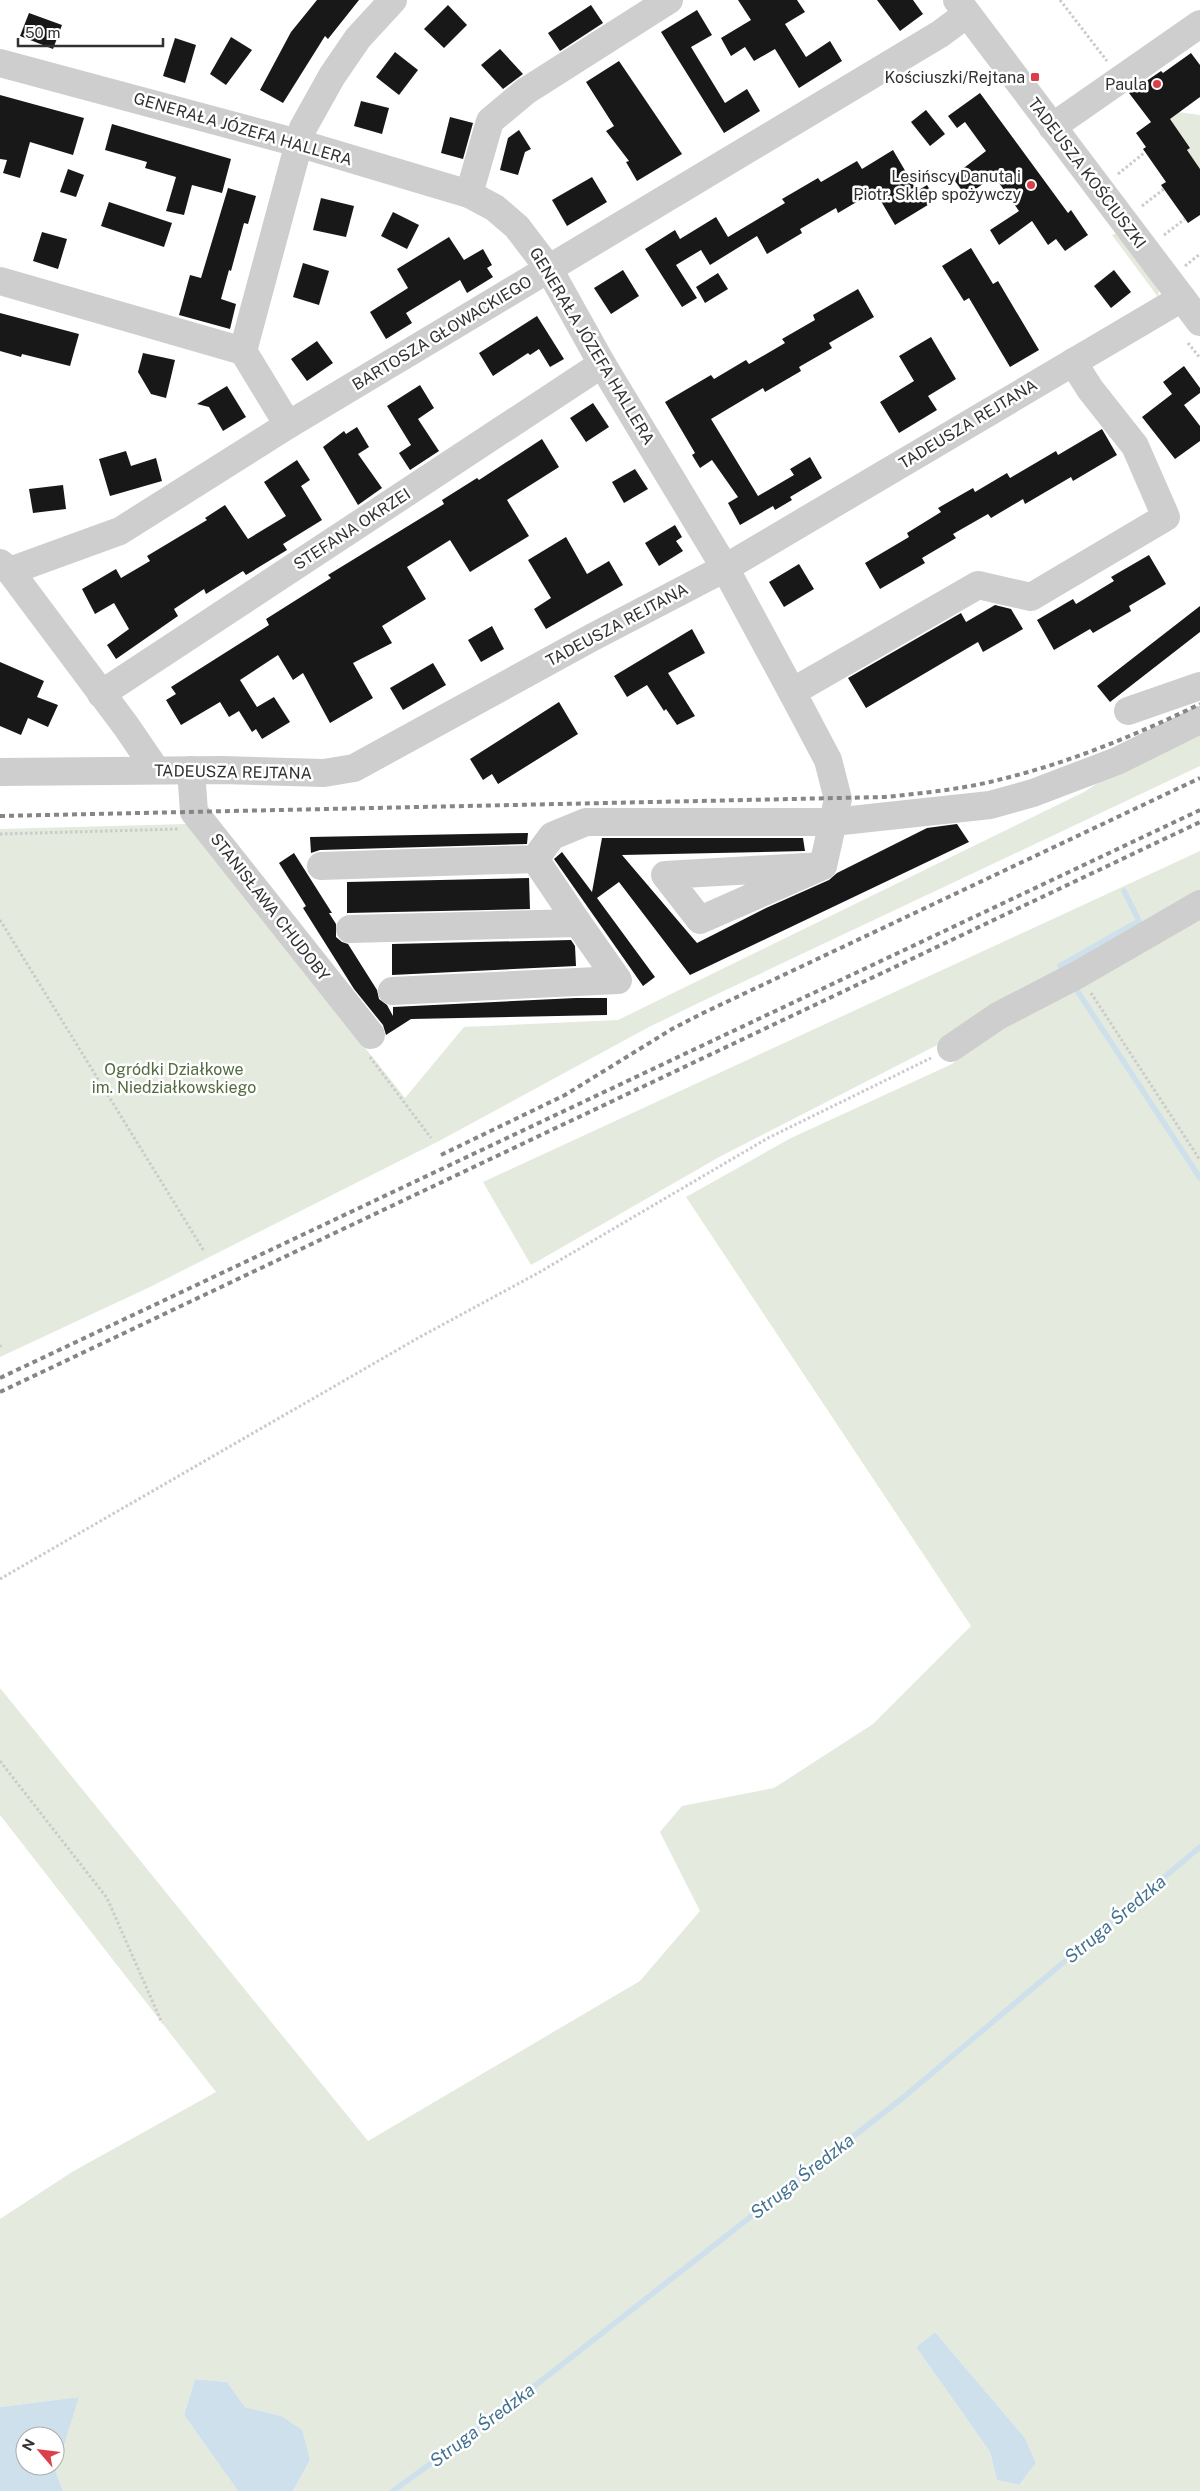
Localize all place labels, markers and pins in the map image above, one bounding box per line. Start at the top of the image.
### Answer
place label: Kościuszki/Rejtana [884,68,1025,87]
marker: Kościuszki/Rejtana [1029,71,1041,83]
place label: Paula [1105,75,1147,94]
marker: Paula [1151,78,1163,90]
place label: Lesińscy Danuta i Piotr. Sklep spożywczy [853,167,1021,204]
marker: Lesińscy Danuta i Piotr. Sklep spożywczy [1025,179,1037,191]

